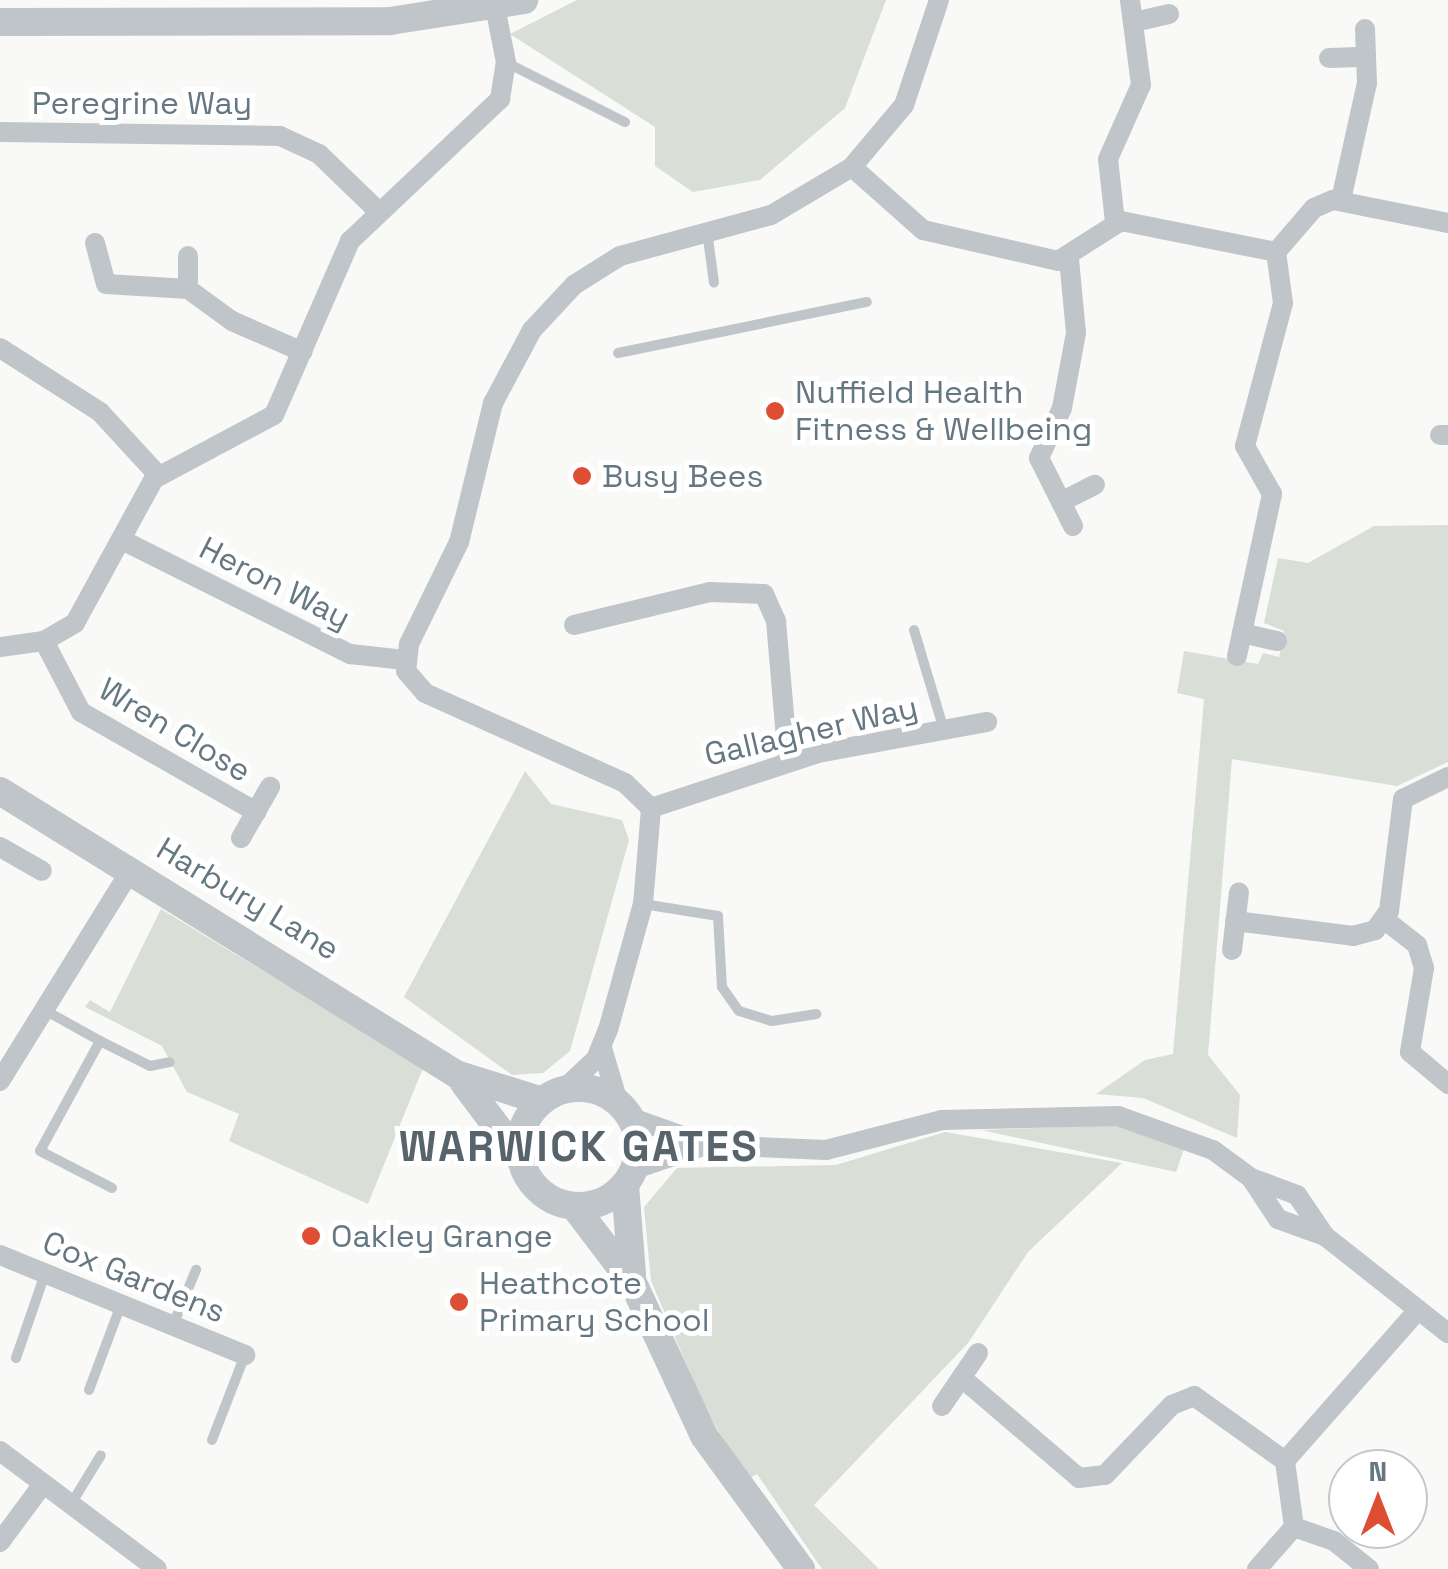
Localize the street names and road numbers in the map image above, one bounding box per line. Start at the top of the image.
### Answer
street label: Peregrine Way [32,84,252,122]
street label: Heron Way [193,529,357,637]
street label: Wren Close [92,670,258,790]
street label: Gallagher Way [701,688,921,774]
street label: Harbury Lane [150,830,346,968]
street label: Cox Gardens [37,1223,231,1331]

